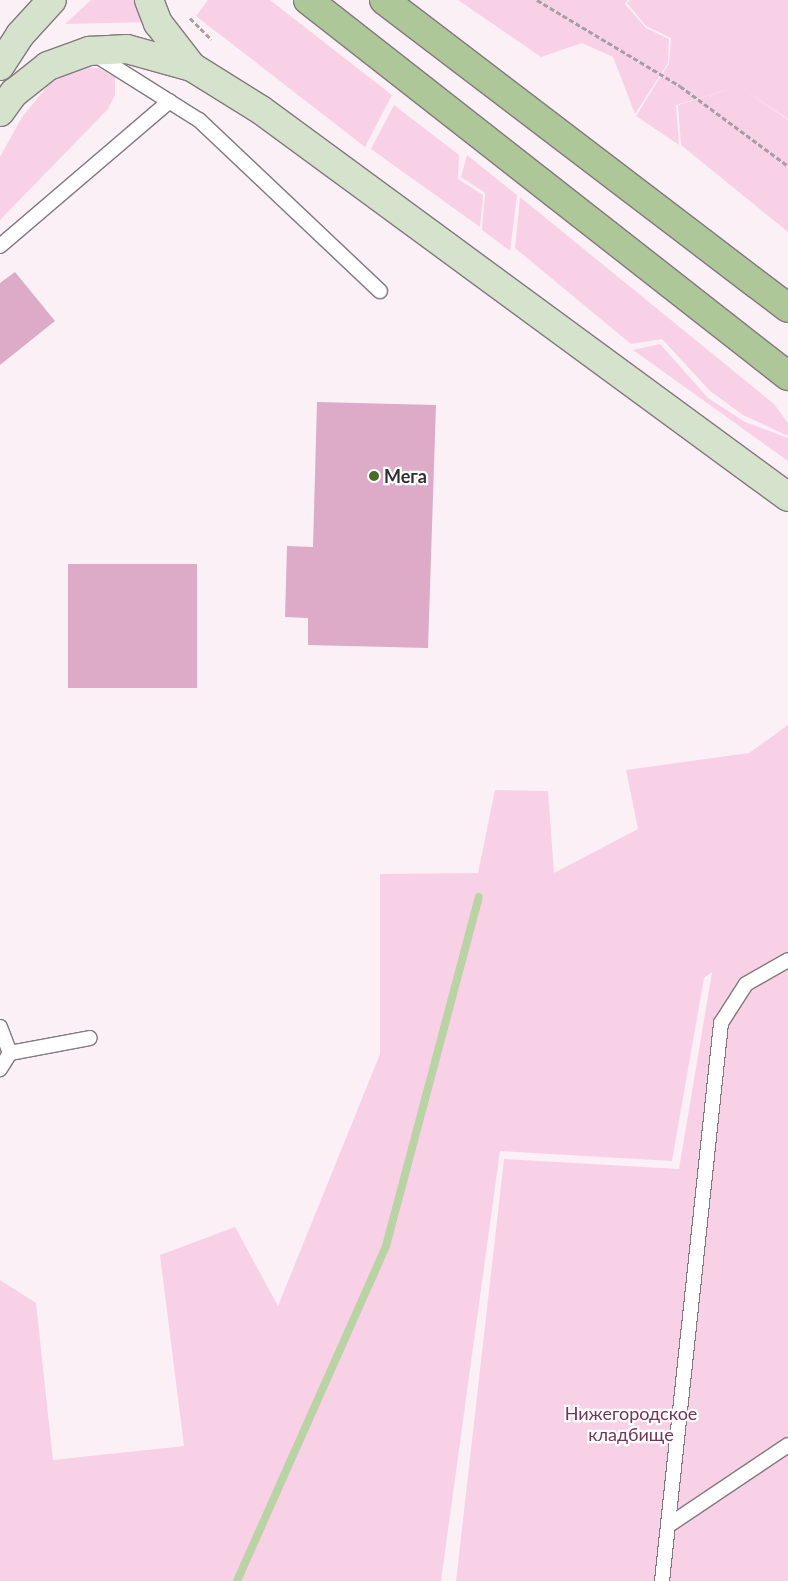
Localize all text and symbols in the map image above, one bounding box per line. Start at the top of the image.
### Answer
place label: Мега [384,465,427,487]
marker: Мега [368,470,380,482]
park label: Нижегородское кладбище [565,1403,697,1446]

